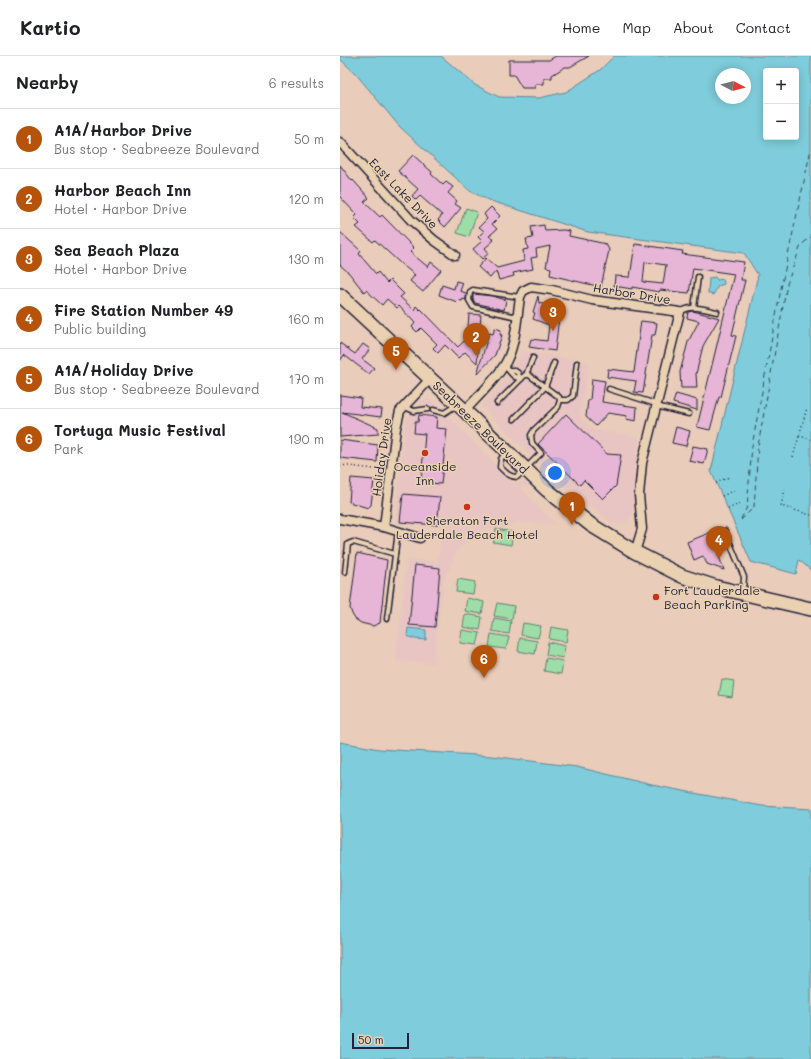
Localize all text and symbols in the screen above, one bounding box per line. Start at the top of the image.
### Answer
text: Kartio [20,15,80,40]
text: Home [562,18,600,37]
text: Map [622,18,651,37]
text: About [673,18,714,37]
text: Contact [736,18,791,37]
north arrow [715,68,751,104]
map controls [763,68,799,140]
button: + [763,68,799,104]
text: Nearby [16,71,78,93]
text: 6 results [269,74,324,91]
button: − [763,104,799,140]
text: A1A/Harbor Drive [54,120,192,140]
text: 1 [26,130,32,147]
text: 50 m [294,130,324,147]
text: Bus stop · Seabreeze Boulevard [54,140,259,157]
street label: East Lake Drive [366,154,442,232]
text: Harbor Beach Inn [54,180,191,200]
text: 2 [25,190,33,207]
text: 120 m [288,190,324,207]
text: Hotel · Harbor Drive [54,200,187,217]
text: Sea Beach Plaza [54,240,179,260]
text: 3 [25,250,33,267]
text: 130 m [288,250,324,267]
text: Hotel · Harbor Drive [54,260,187,277]
street label: Harbor Drive [592,279,672,307]
pin: 3 [540,298,566,331]
text: Fire Station Number 49 [54,300,233,320]
text: 4 [25,310,33,327]
text: 160 m [288,310,324,327]
text: Public building [54,320,146,337]
pin: 2 [463,323,489,356]
pin: 5 [383,337,409,370]
text: A1A/Holiday Drive [54,360,194,380]
text: 5 [25,370,33,387]
text: 170 m [288,370,324,387]
street label: Seabreeze Boulevard [430,377,533,477]
text: Bus stop · Seabreeze Boulevard [54,380,259,397]
street label: Holiday Drive [368,417,394,497]
text: Tortuga Music Festival [54,420,226,440]
text: 6 [25,430,33,447]
text: 190 m [288,430,324,447]
text: Park [54,440,83,457]
marker: Oceanside Inn [420,448,430,458]
place label: Oceanside Inn [394,458,456,488]
your location [545,463,565,483]
pin: 1 [559,492,585,525]
marker: Sheraton Fort Lauderdale Beach Hotel [462,502,472,512]
place label: Sheraton Fort Lauderdale Beach Hotel [396,512,538,542]
pin: 4 [706,526,732,559]
place label: Fort Lauderdale Beach Parking [664,582,760,612]
marker: Fort Lauderdale Beach Parking [651,592,661,602]
pin: 6 [471,645,497,678]
scale bar [352,1031,409,1050]
text: 50 m [358,1032,384,1047]

